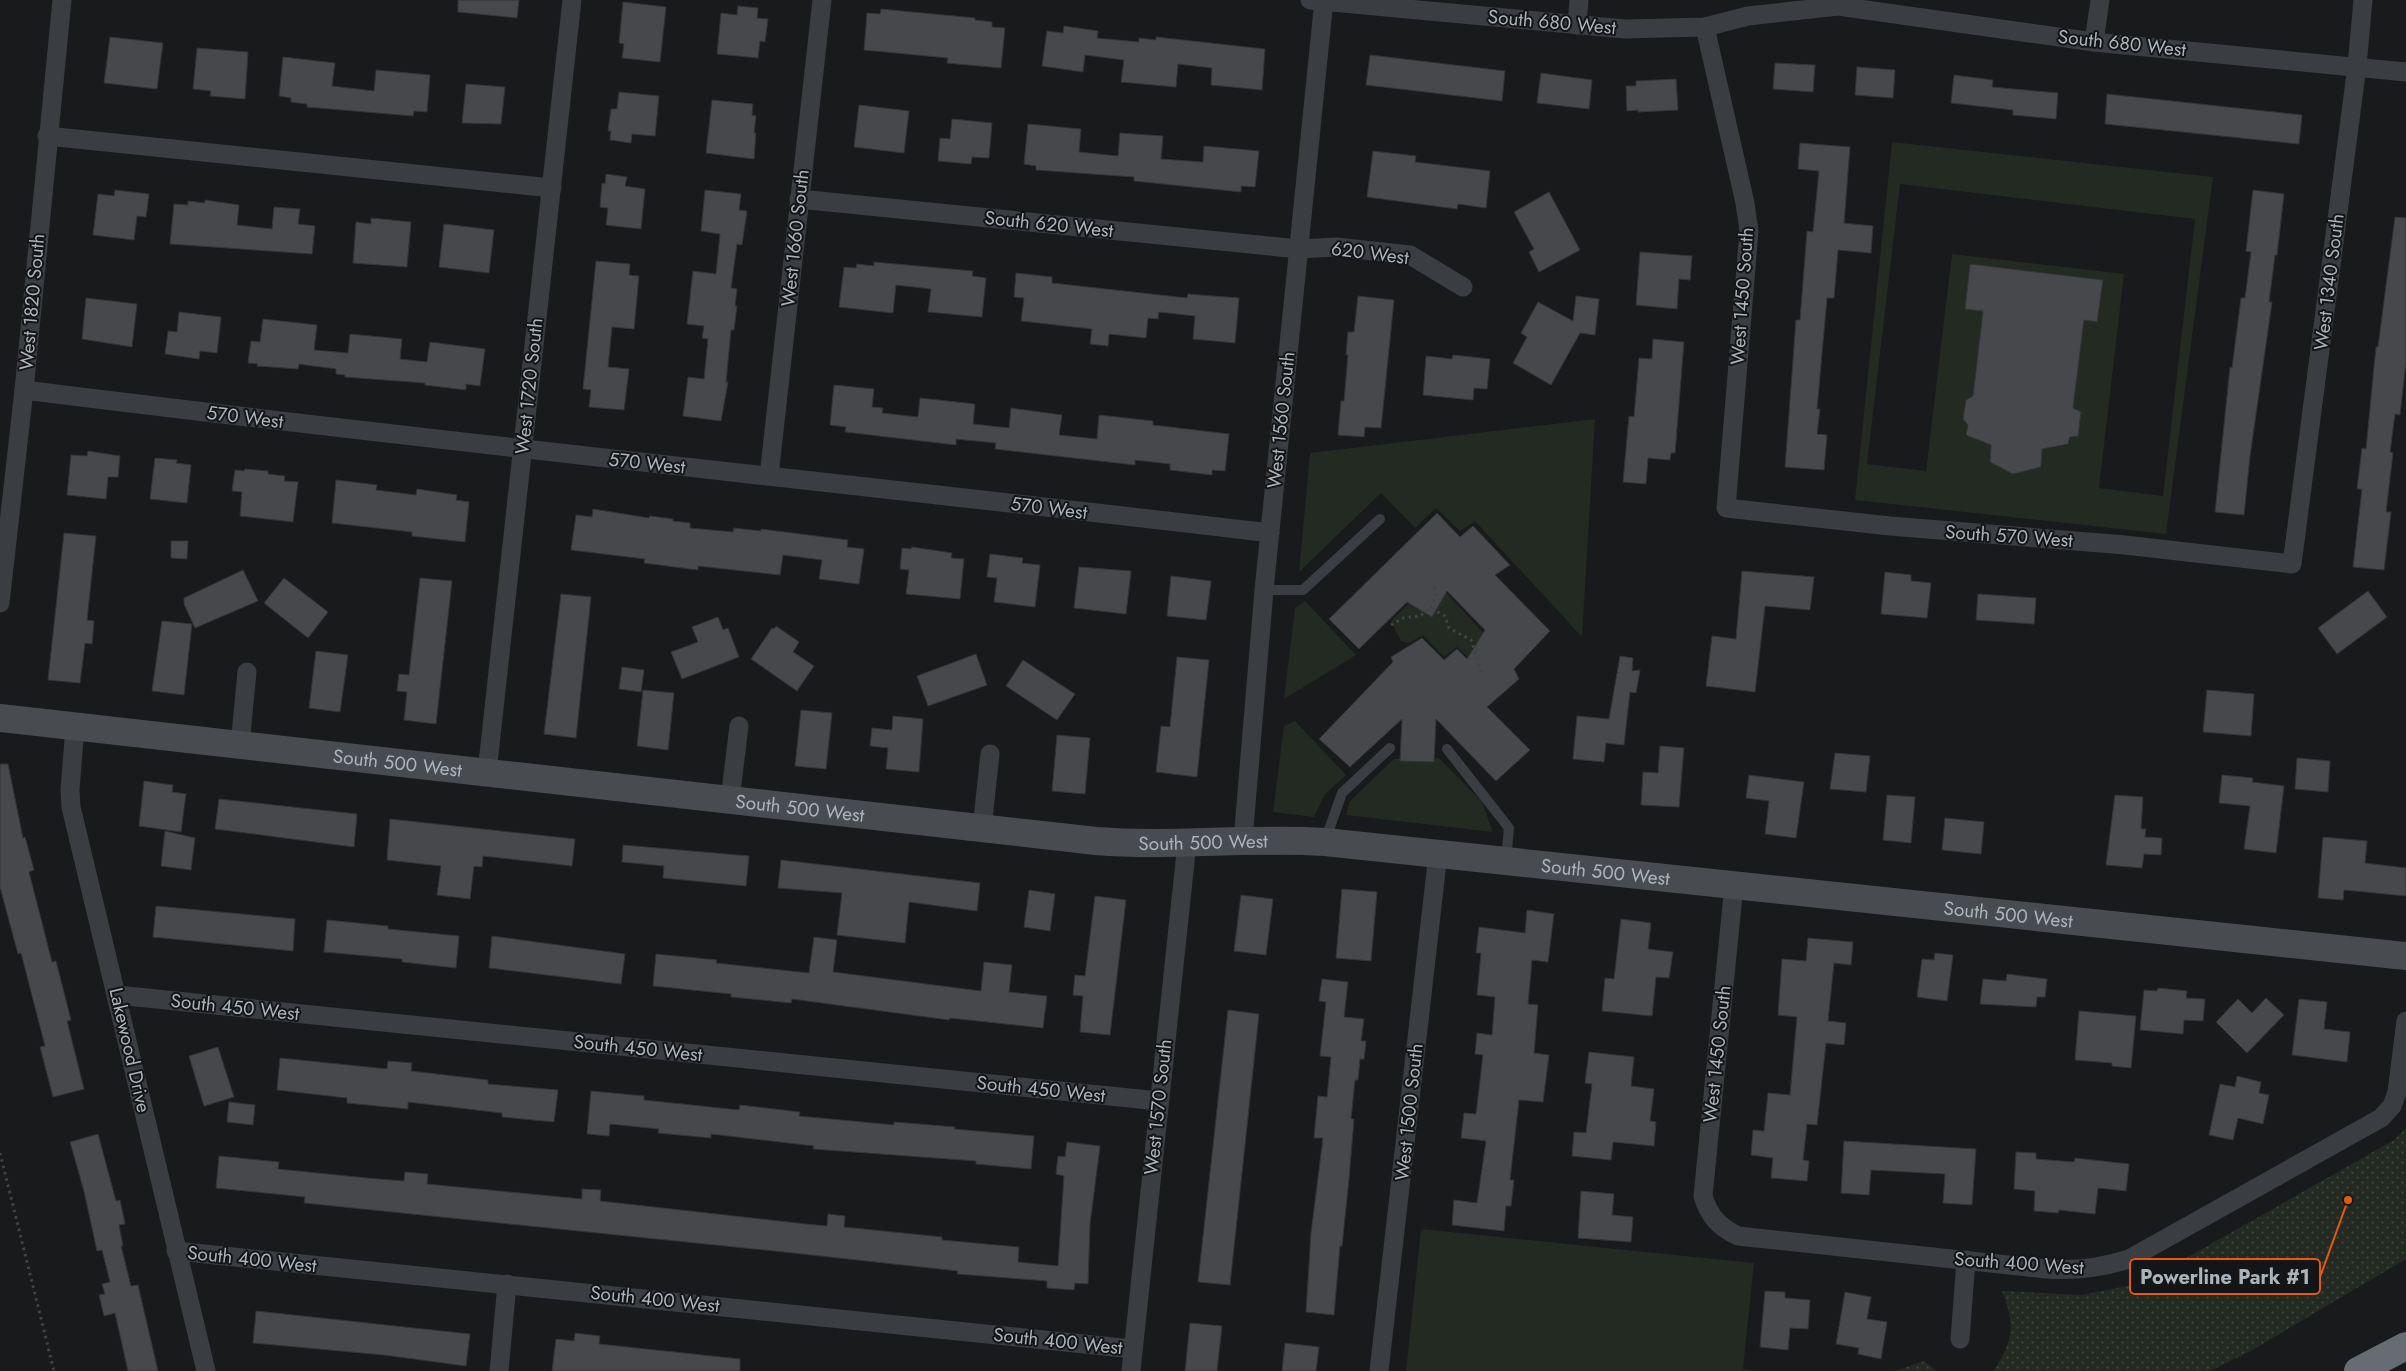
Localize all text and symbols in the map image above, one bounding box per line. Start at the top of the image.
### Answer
street label: South 680 West [1487,3,1618,41]
street label: South 680 West [2057,23,2188,63]
street label: West 1660 South [774,168,816,308]
street label: South 620 West [983,204,1115,244]
street label: West 1340 South [2307,212,2351,352]
street label: West 1450 South [1724,226,1760,366]
street label: West 1820 South [13,233,51,371]
street label: 620 West [1330,235,1411,271]
street label: West 1720 South [508,317,550,455]
street label: West 1560 South [1260,350,1302,490]
street label: 570 West [205,399,285,435]
street label: 570 West [607,446,687,481]
street label: 570 West [1009,490,1089,526]
street label: South 570 West [1944,518,2074,554]
street label: South 500 West [332,742,464,783]
street label: South 500 West [734,787,866,828]
street label: South 500 West [1138,827,1268,856]
street label: South 500 West [1540,851,1672,892]
street label: South 500 West [1942,894,2075,934]
street label: West 1450 South [1696,984,1738,1124]
street label: Lakewood Drive [103,985,158,1115]
street label: South 450 West [169,987,301,1027]
street label: South 450 West [572,1028,704,1068]
street label: West 1570 South [1137,1038,1179,1176]
street label: West 1500 South [1388,1042,1430,1182]
street label: South 450 West [975,1069,1107,1109]
street label: South 400 West [186,1239,318,1279]
street label: South 400 West [1953,1245,2085,1281]
callout: Powerline Park #1 [2130,1259,2320,1294]
text: Powerline Park #1 [2140,1263,2310,1292]
street label: South 400 West [589,1279,721,1319]
street label: South 400 West [992,1321,1124,1361]

